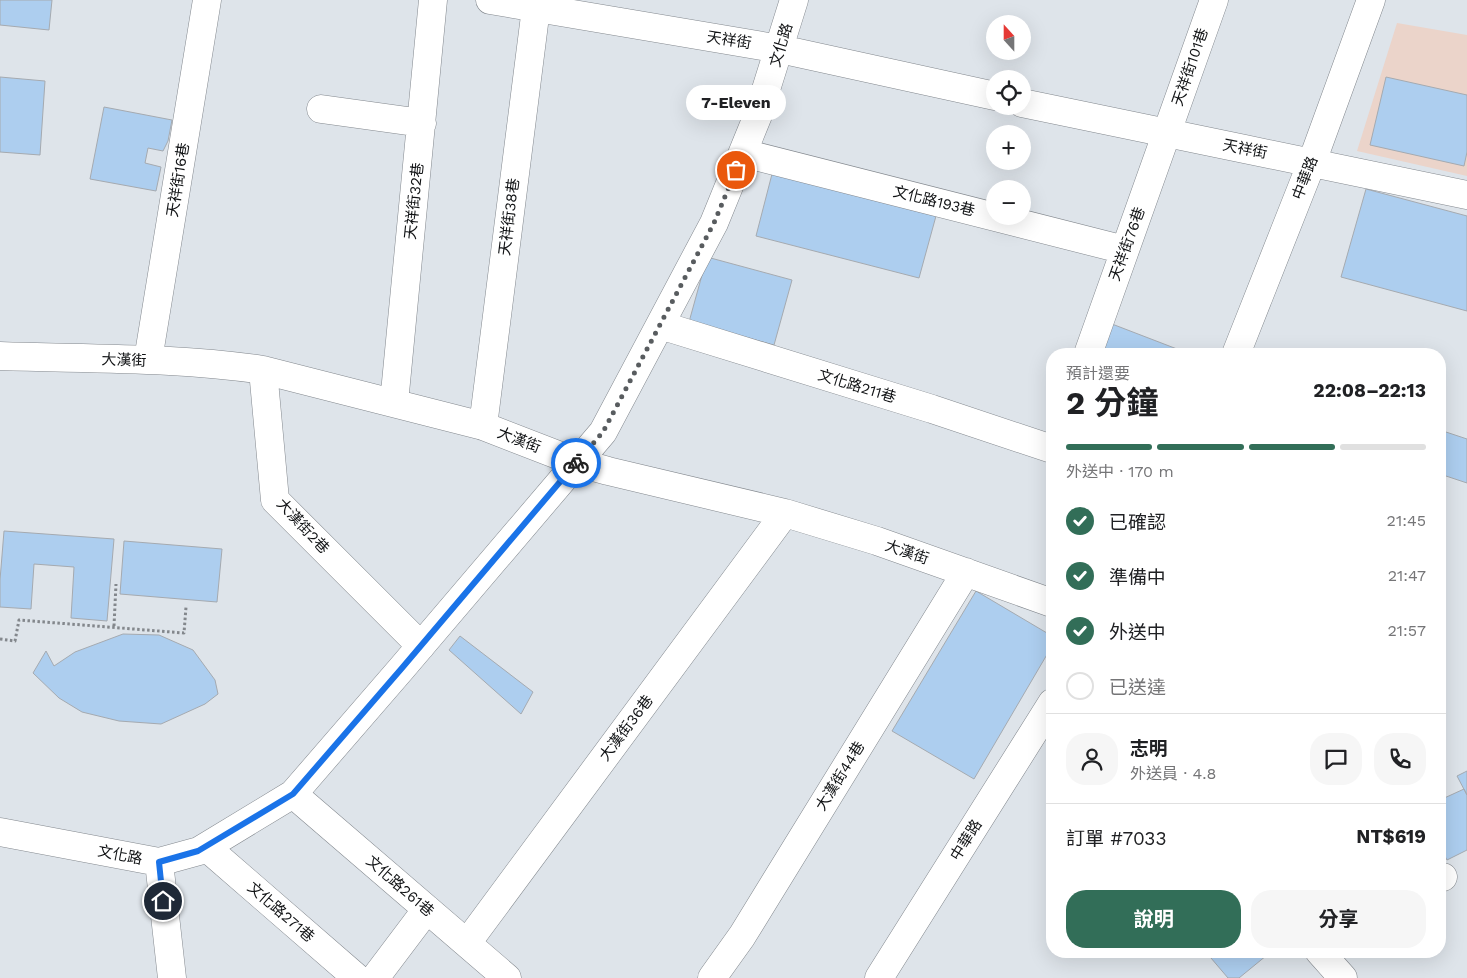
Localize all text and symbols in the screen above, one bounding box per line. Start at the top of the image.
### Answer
north arrow [986,15,1031,60]
map controls [986,15,1031,225]
street label: 文化路 [766,21,796,69]
street label: 天祥街101巷 [1168,26,1212,108]
street label: 天祥街 [705,28,753,52]
button: locate [986,70,1031,115]
callout: 7-Eleven [686,85,786,120]
text: 7-Eleven [701,93,771,112]
button: + [986,125,1031,170]
street label: 天祥街 [1221,136,1269,162]
street label: 天祥街16巷 [163,142,193,218]
pin [715,149,757,191]
street label: 中華路 [1289,154,1321,202]
icon: bag [722,156,750,184]
street label: 天祥街32巷 [401,162,427,240]
street label: 天祥街38巷 [495,177,523,257]
button: − [986,180,1031,225]
street label: 文化路193巷 [891,182,977,220]
street label: 天祥街76巷 [1105,205,1149,283]
street label: 大漢街 [101,350,147,370]
text: 預計還要 [1066,364,1130,383]
street label: 文化路211巷 [816,366,898,406]
text: 22:08–22:13 [1313,379,1426,402]
text: 2 分鐘 [1066,384,1158,422]
street label: 大漢街 [495,424,543,456]
courier [551,438,601,488]
icon: bike [562,449,590,477]
text: 外送中 · 170 m [1066,462,1174,481]
street label: 大漢街2巷 [273,495,333,557]
icon: check [1066,507,1094,535]
text: 已確認 [1109,511,1166,534]
text: 21:45 [1387,511,1426,530]
street label: 大漢街 [883,536,931,568]
icon: check [1066,562,1094,590]
text: 準備中 [1109,566,1166,589]
text: 21:47 [1388,566,1426,585]
icon: check [1066,617,1094,645]
text: 外送中 [1109,621,1166,644]
text: 21:57 [1387,621,1426,640]
text: 已送達 [1109,676,1166,699]
street label: 大漢街36巷 [595,691,657,765]
button: person [1066,733,1118,785]
button: chat [1310,733,1362,785]
button: phone [1374,733,1426,785]
text: 志明 [1130,737,1168,760]
street label: 大漢街44巷 [812,738,868,814]
text: 外送員 · 4.8 [1130,764,1216,783]
street label: 中華路 [946,816,986,864]
text: NT$619 [1356,825,1426,848]
text: 訂單 #7033 [1066,827,1167,850]
street label: 文化路 [96,842,144,868]
street label: 文化路261巷 [363,852,437,920]
street label: 文化路271巷 [244,878,318,946]
pin [142,880,184,922]
icon: home [149,887,177,915]
button: 說明 [1066,890,1241,948]
button: 分享 [1251,890,1426,948]

